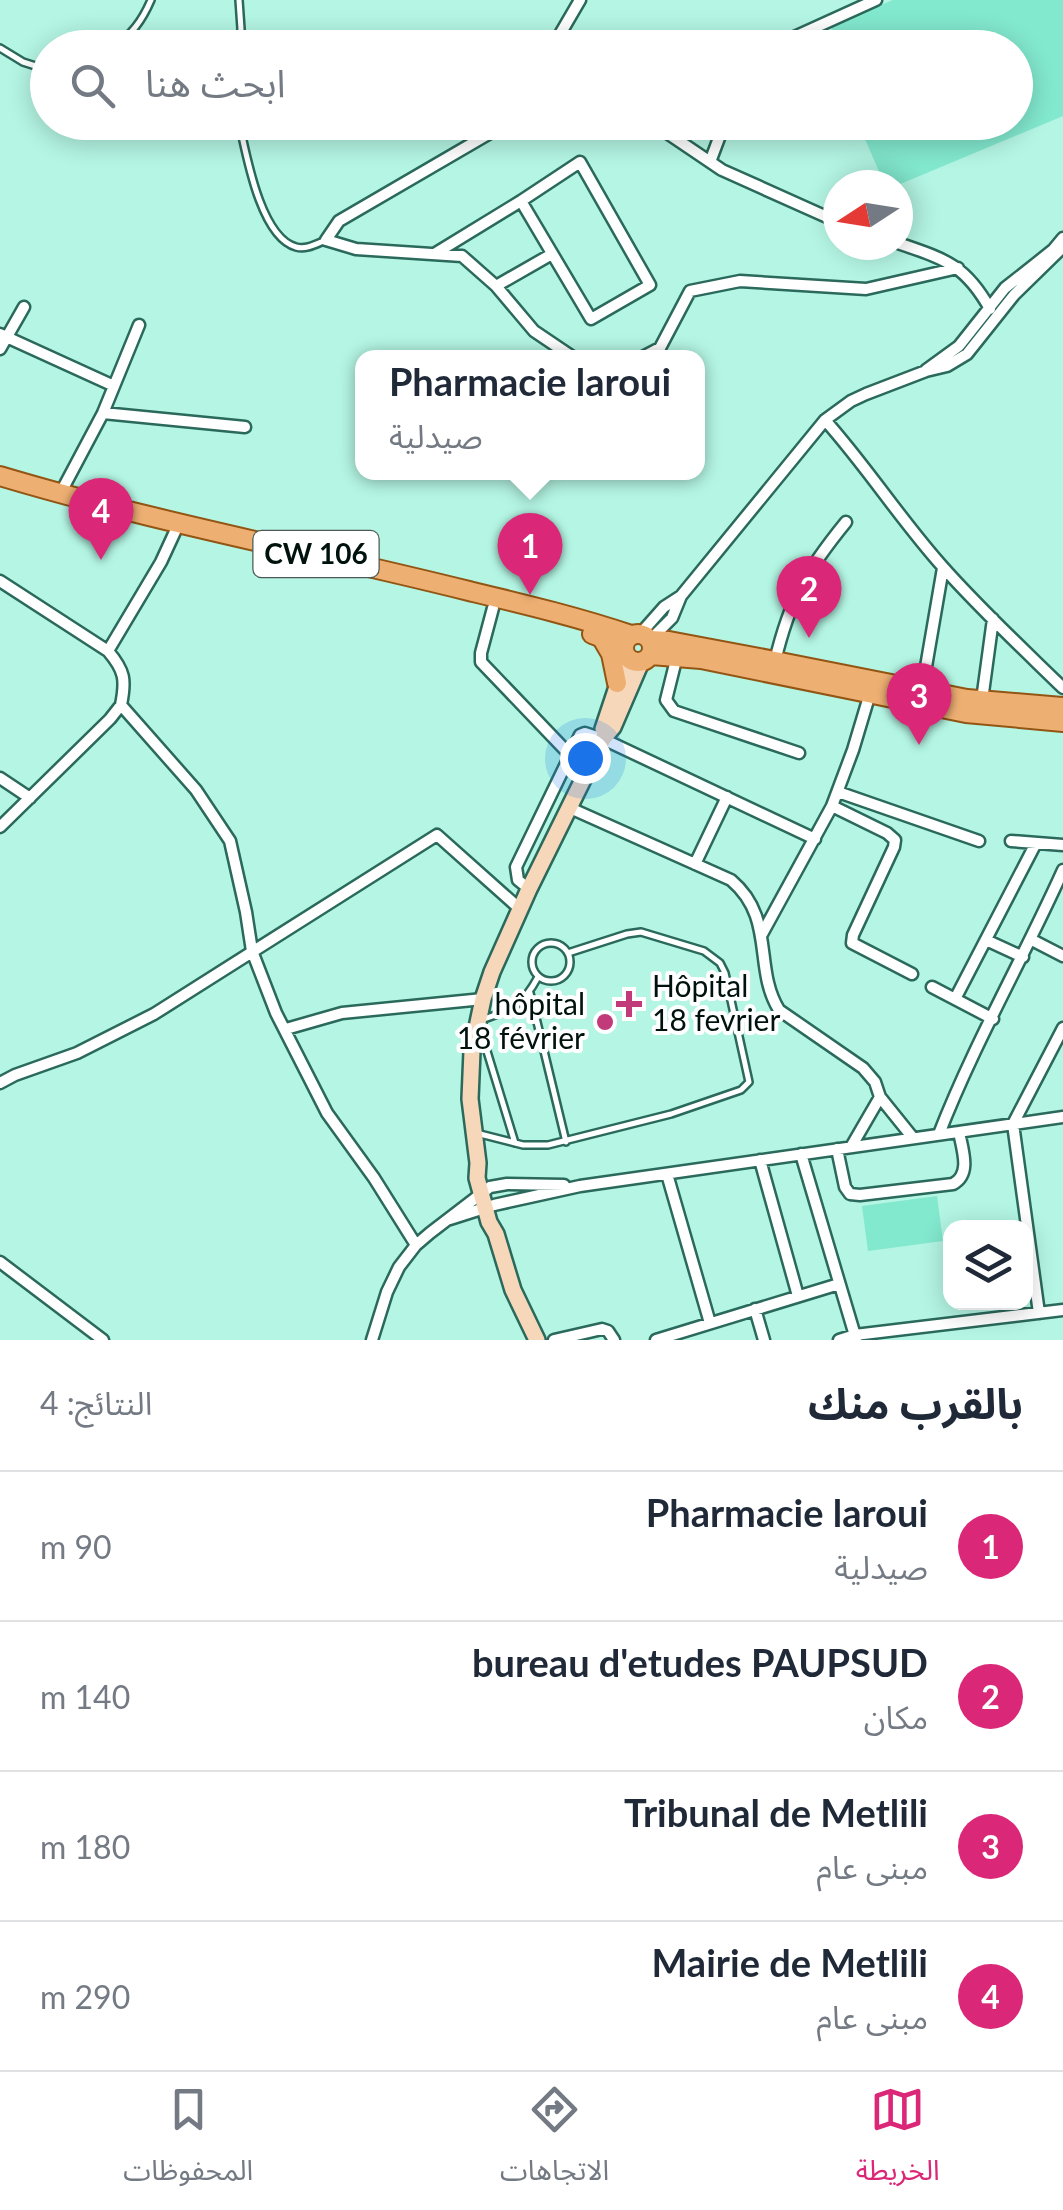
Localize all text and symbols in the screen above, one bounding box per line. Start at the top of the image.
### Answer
search box [30,30,1033,140]
icon: search [65,58,120,113]
text: ابحث هنا [145,59,286,105]
north arrow [823,170,913,260]
popup [355,350,705,480]
text: Pharmacie laroui [389,358,671,404]
text: صيدلية [389,416,483,455]
pin: 4 [68,478,134,560]
pin: 1 [498,512,562,595]
road number: CW 106 [254,531,378,577]
pin: 2 [776,556,842,638]
pin: 3 [886,662,952,745]
your location [560,733,611,784]
place label: Hôpital 18 fevrier [652,967,780,1037]
place label: hôpital 18 février [457,985,585,1055]
marker: Hôpital 18 fevrier [616,991,642,1017]
marker: hôpital 18 février [594,1011,616,1033]
map controls [943,1220,1033,1310]
button: layers [943,1220,1033,1310]
text: بالقرب منك [808,1378,1023,1428]
text: النتائج: 4 [40,1383,152,1422]
text: Pharmacie laroui [646,1489,928,1535]
text: 90 m [40,1527,112,1566]
text: 1 [981,1527,1000,1566]
text: صيدلية [834,1547,928,1586]
text: bureau d'etudes PAUPSUD [472,1639,928,1685]
text: 140 m [40,1677,130,1716]
text: 2 [981,1677,1000,1716]
text: مكان [864,1697,928,1736]
text: Tribunal de Metlili [624,1789,928,1835]
text: 180 m [40,1827,130,1866]
text: 3 [981,1827,1000,1866]
text: مبنى عام [817,1847,928,1886]
text: Mairie de Metlili [651,1939,928,1985]
text: 290 m [40,1977,130,2016]
text: 4 [981,1977,1000,2016]
text: مبنى عام [817,1997,928,2036]
tab: المحفوظات [123,2082,253,2201]
tab: الاتجاهات [500,2082,609,2201]
tab: الخريطة [856,2082,940,2201]

